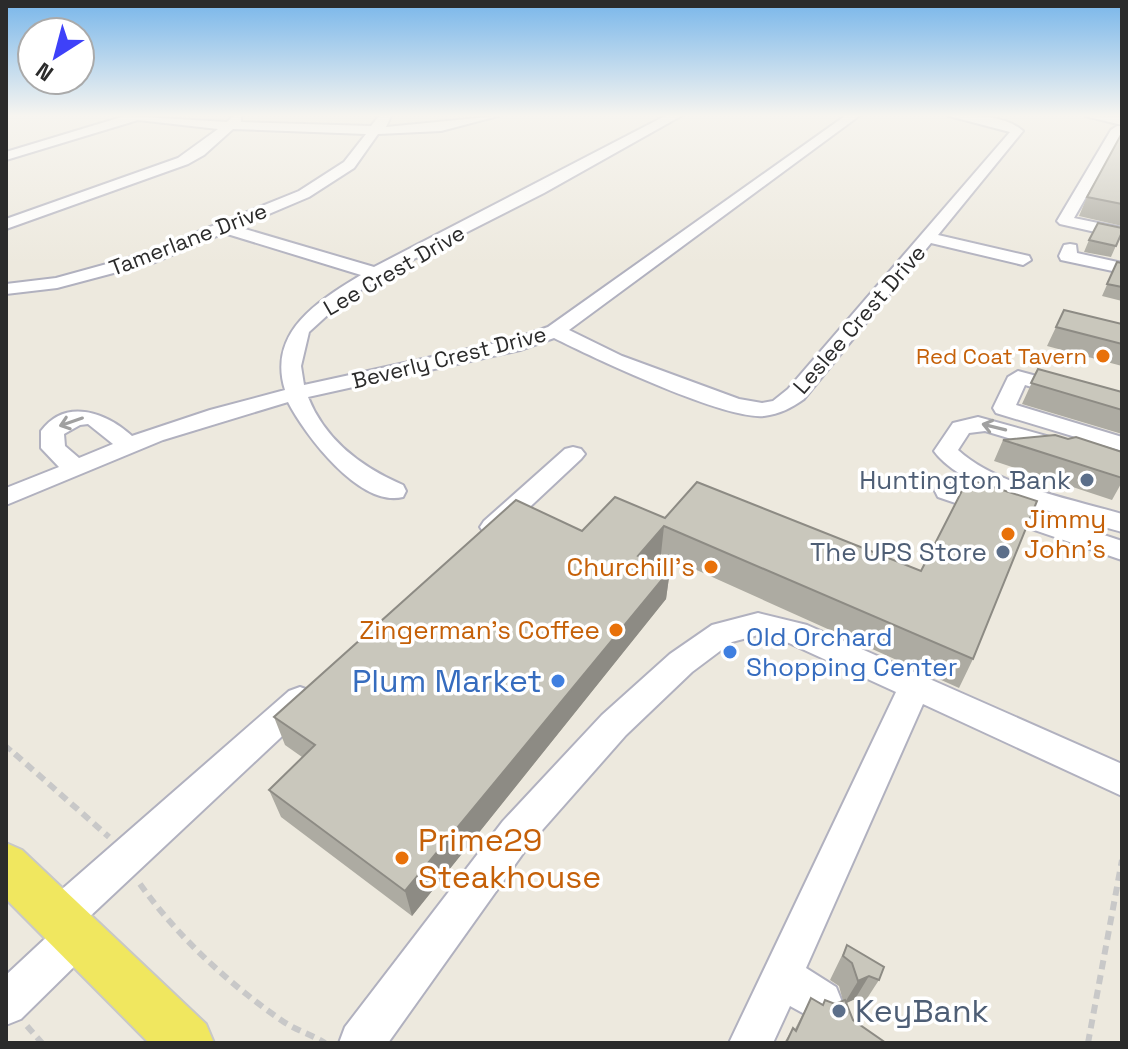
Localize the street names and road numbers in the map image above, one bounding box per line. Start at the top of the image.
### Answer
street label: Tamerlane Drive [105,196,271,282]
street label: Lee Crest Drive [318,218,470,322]
street label: Leslee Crest Drive [787,239,931,399]
street label: Beverly Crest Drive [349,319,549,395]

